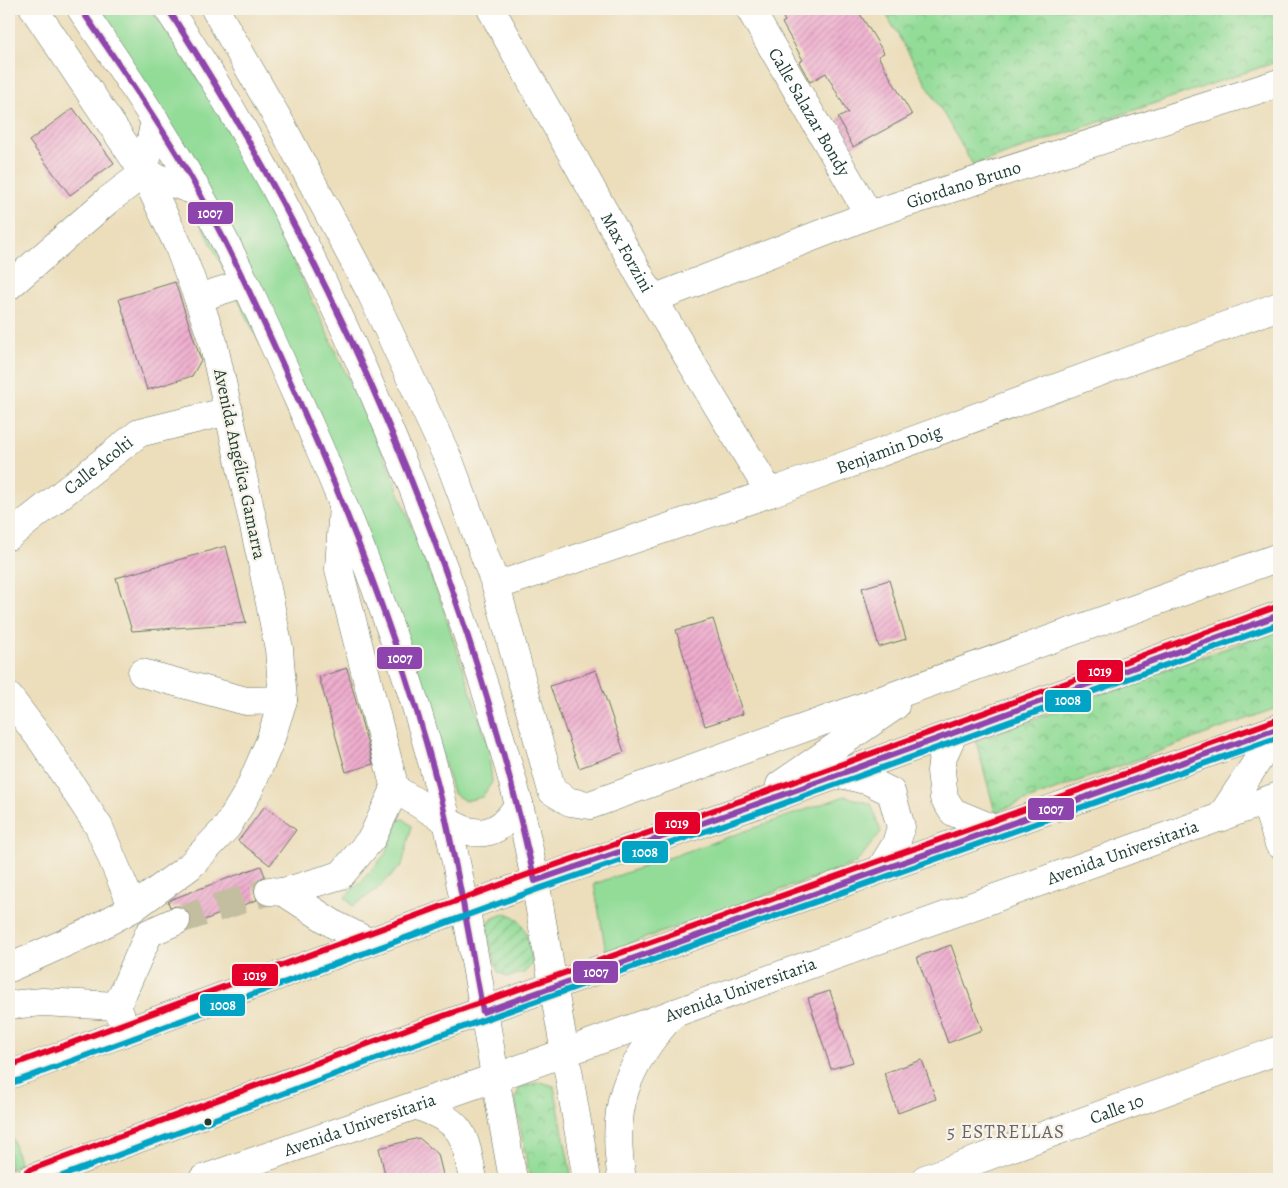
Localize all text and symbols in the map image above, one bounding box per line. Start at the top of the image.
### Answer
street label: Calle Salazar Bondy [763,43,857,182]
street label: Giordano Bruno [903,155,1024,214]
line badge: 1007 [187,201,234,225]
text: 1007 [197,204,223,223]
street label: Max Forzini [595,208,659,297]
street label: Avenida Angélica Gamarra [208,366,272,562]
street label: Benjamin Doig [833,419,945,480]
street label: Calle Acolti [59,430,138,500]
line badge: 1007 [376,646,423,670]
text: 1007 [387,649,413,668]
line badge: 1019 [1076,659,1124,683]
text: 1019 [1088,662,1112,681]
line badge: 1008 [1044,689,1092,713]
text: 1008 [1055,691,1081,710]
line badge: 1007 [1027,797,1075,821]
text: 1007 [1038,800,1064,819]
line badge: 1019 [654,811,701,835]
text: 1019 [665,814,689,833]
street label: Avenida Universitaria [1043,814,1202,891]
line badge: 1008 [621,840,669,864]
text: 1008 [632,843,658,862]
street label: Avenida Universitaria [661,951,820,1028]
line badge: 1007 [572,960,619,984]
line badge: 1019 [231,963,279,987]
text: 1007 [583,963,609,982]
text: 1019 [243,966,267,985]
line badge: 1008 [199,993,246,1017]
text: 1008 [210,996,236,1015]
street label: Avenida Universitaria [280,1087,440,1162]
street label: Calle 10 [1086,1088,1147,1130]
unlabelled marker [203,1117,213,1127]
district label: 5 ESTRELLAS [947,1119,1065,1145]

